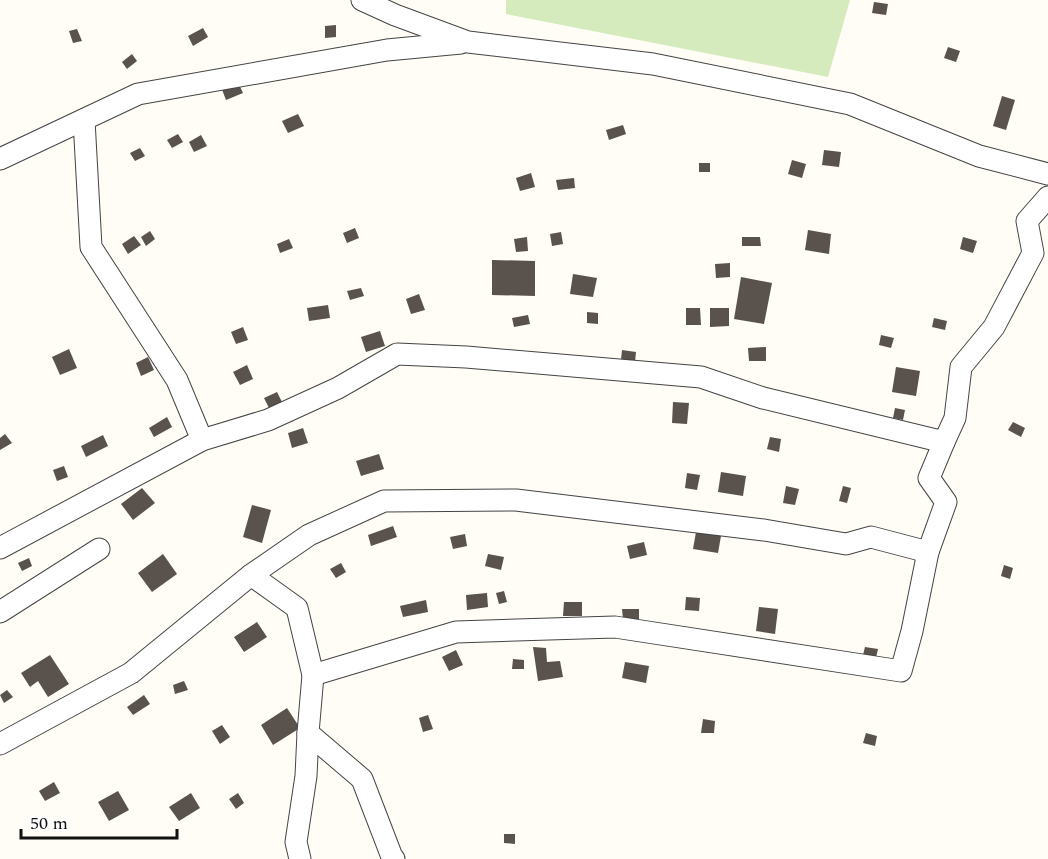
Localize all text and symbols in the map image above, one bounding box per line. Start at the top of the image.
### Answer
scale bar [21,802,177,840]
text: 50 m [30,810,68,837]

